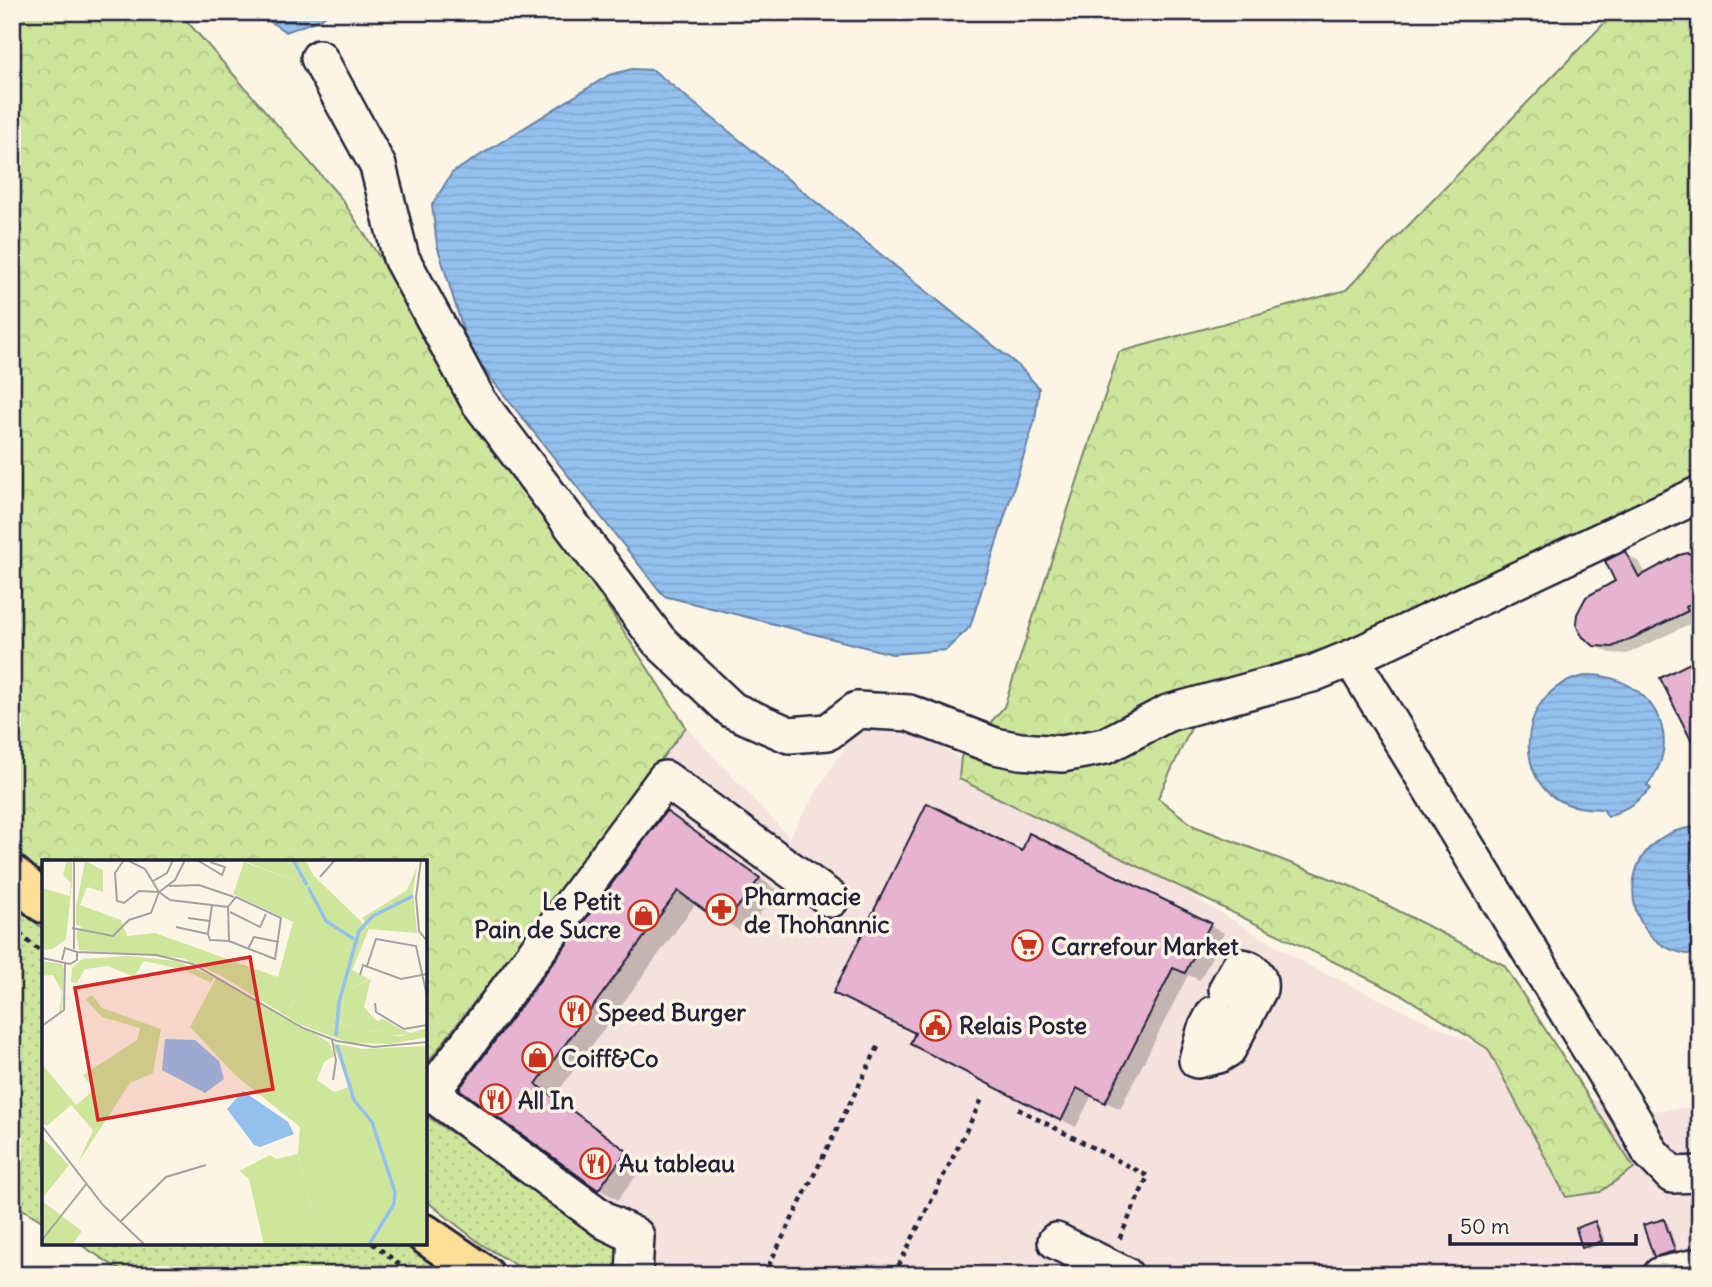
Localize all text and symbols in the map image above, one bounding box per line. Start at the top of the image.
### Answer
inset map [42,860,427,1245]
place label: Pharmacie de Thohannic [744,881,889,939]
place label: Le Petit Pain de Sucre [474,886,622,944]
pharmacy icon: Pharmacie de Thohannic [704,893,738,927]
shop icon: Le Petit Pain de Sucre [627,898,661,932]
supermarket icon: Carrefour Market [1011,929,1045,963]
place label: Carrefour Market [1051,931,1239,961]
restaurant icon: Speed Burger [558,995,592,1029]
place label: Speed Burger [598,997,746,1027]
public building icon: Relais Poste [919,1008,953,1042]
place label: Relais Poste [959,1010,1087,1040]
shop icon: Coiff&Co [521,1041,555,1075]
place label: Coiff&Co [561,1043,659,1073]
restaurant icon: All In [478,1083,512,1117]
place label: All In [518,1085,574,1115]
restaurant icon: Au tableau [579,1146,613,1180]
place label: Au tableau [619,1148,735,1178]
scale bar [1450,1203,1635,1247]
text: 50 m [1460,1213,1509,1240]

